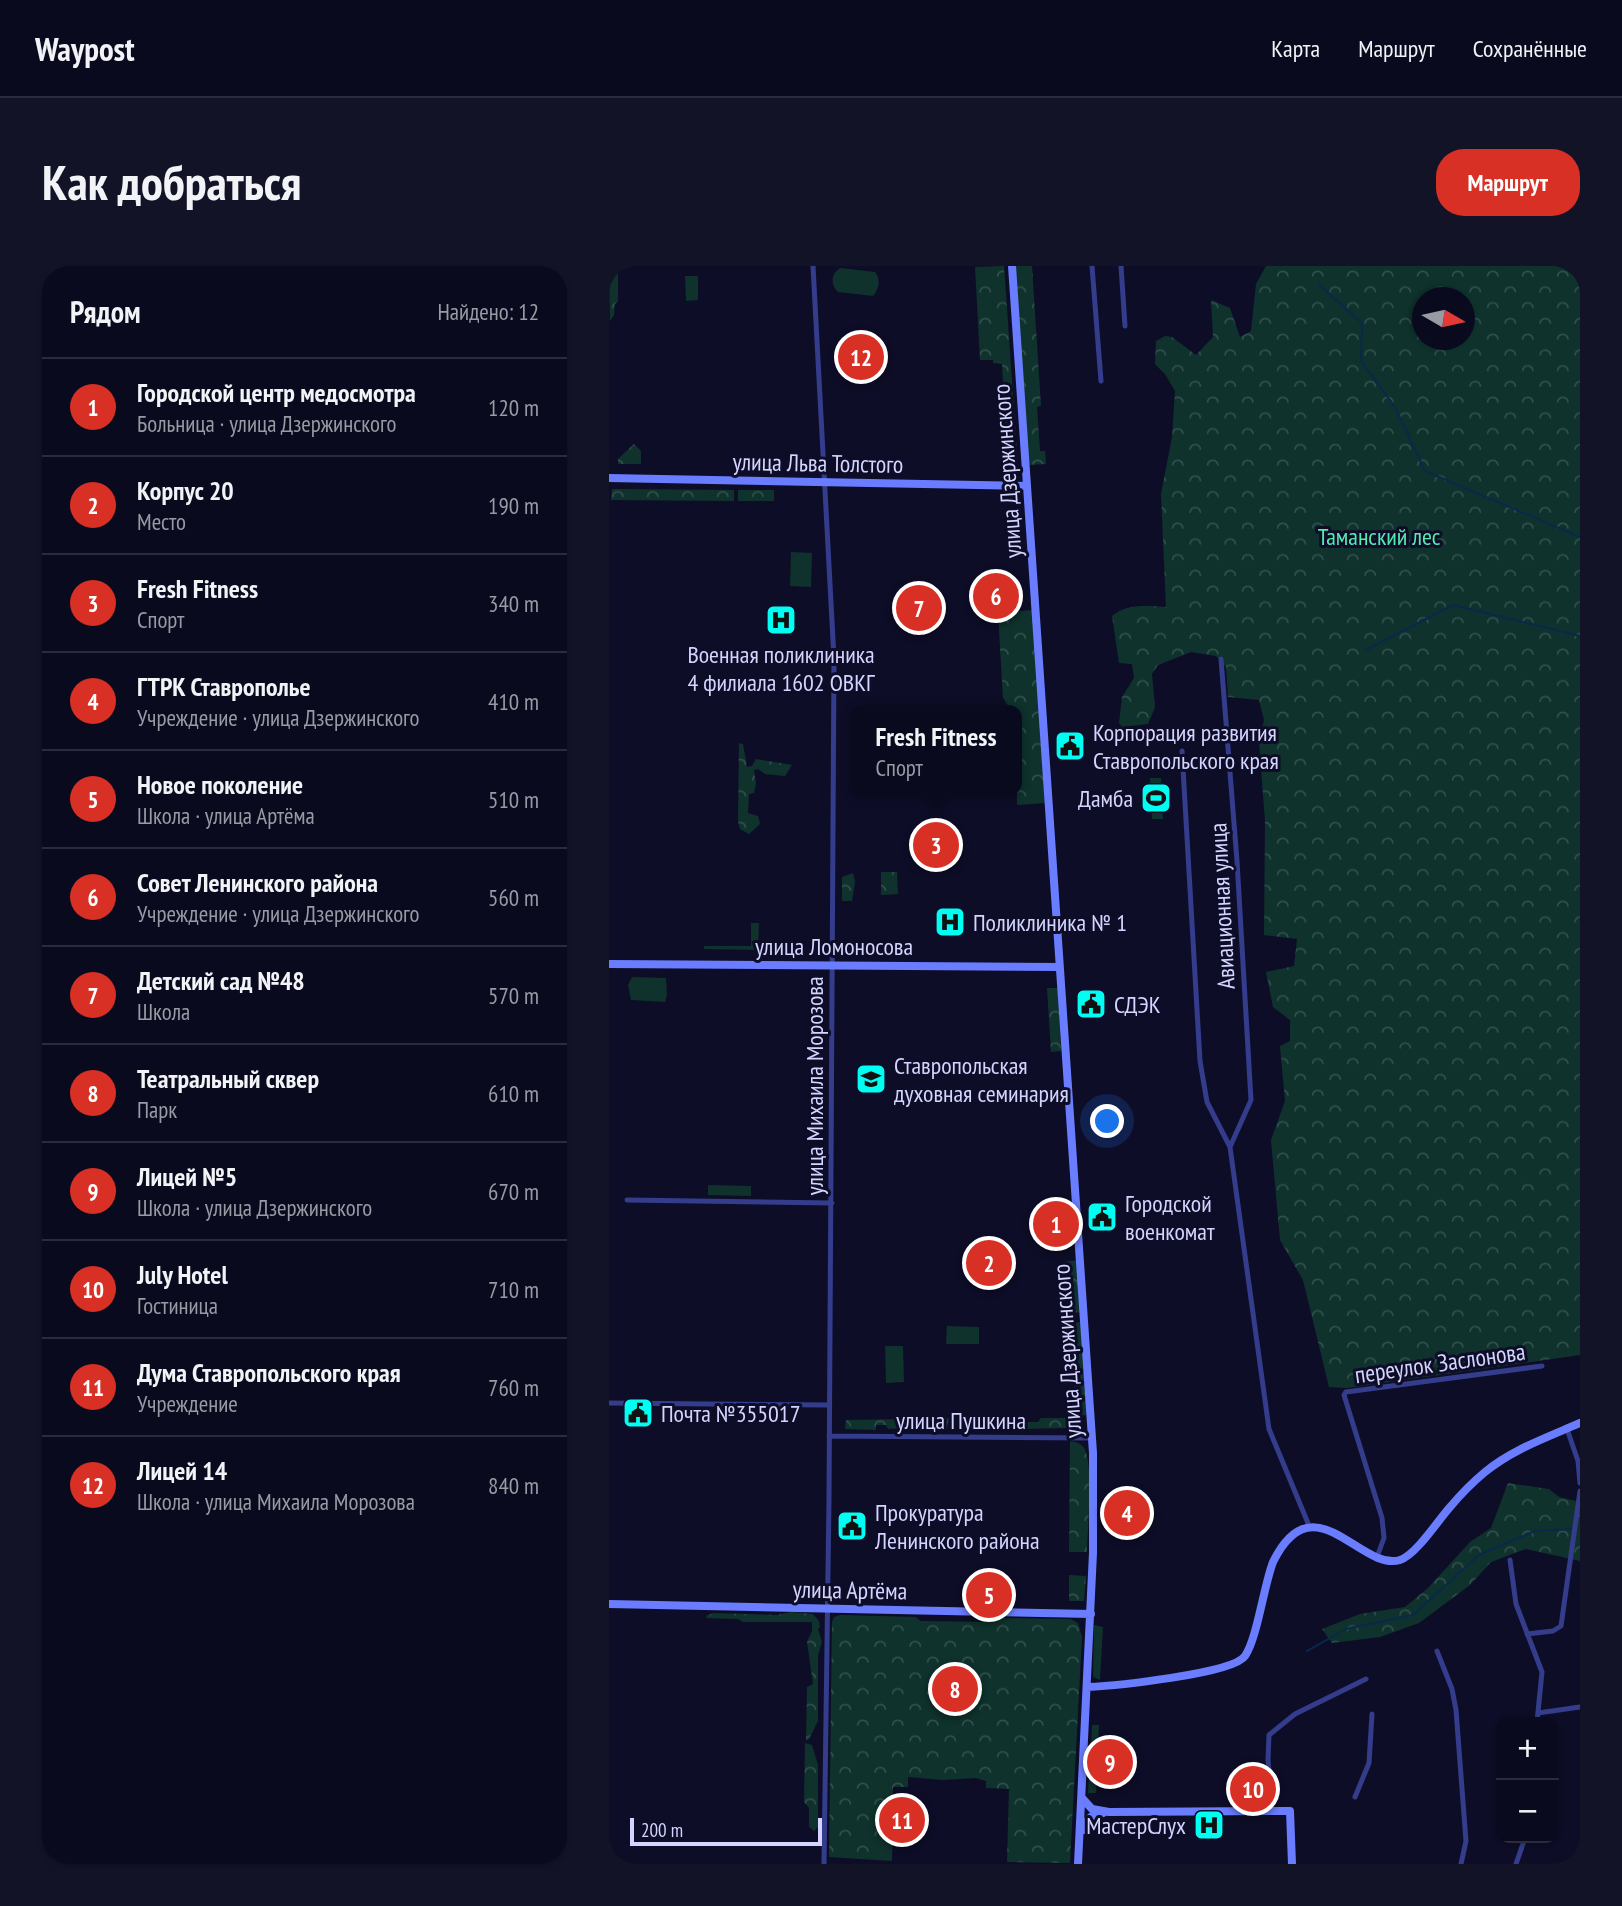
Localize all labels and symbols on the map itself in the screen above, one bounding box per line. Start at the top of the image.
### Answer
north arrow [1412,287,1475,350]
pin: 12 [838,331,884,383]
street label: улица Дзержинского [985,383,1029,559]
street label: улица Льва Толстого [732,446,904,480]
park label: Таманский лес [1318,521,1441,552]
pin: 6 [973,570,1019,622]
pin: 7 [896,582,942,634]
hospital icon: Военная поликлиника 4 филиала 1602 ОВКГ [764,603,798,637]
place label: Военная поликлиника 4 филиала 1602 ОВКГ [687,639,875,698]
place label: Корпорация развития Ставропольского края [1093,717,1279,776]
public building icon: Корпорация развития Ставропольского края [1053,729,1087,763]
sports icon: Дамба [1139,781,1173,815]
place label: Дамба [1078,783,1133,814]
pin: 3 [913,819,959,871]
street label: Авиационная улица [1202,822,1242,990]
hospital icon: Поликлиника № 1 [933,905,967,939]
place label: Поликлиника № 1 [973,907,1127,938]
street label: улица Ломоносова [755,931,913,962]
street label: улица Михаила Морозова [799,976,830,1196]
public building icon: СДЭК [1074,987,1108,1021]
place label: СДЭК [1114,989,1161,1020]
place label: Ставропольская духовная семинария [894,1050,1069,1109]
school or university icon: Ставропольская духовная семинария [854,1062,888,1096]
your location [1090,1104,1124,1138]
place label: Городской военкомат [1125,1188,1215,1247]
pin: 1 [1033,1198,1079,1250]
public building icon: Городской военкомат [1085,1200,1119,1234]
pin: 2 [966,1237,1012,1289]
street label: улица Дзержинского [1045,1263,1089,1439]
street label: переулок Заслонова [1353,1336,1527,1390]
public building icon: Почта №355017 [621,1396,655,1430]
place label: Почта №355017 [661,1398,800,1429]
street label: улица Пушкина [896,1405,1026,1436]
pin: 4 [1104,1487,1150,1539]
place label: Прокуратура Ленинского района [874,1497,1040,1556]
public building icon: Прокуратура Ленинского района [835,1509,869,1543]
pin: 5 [966,1569,1012,1621]
street label: улица Артёма [792,1574,908,1606]
pin: 8 [932,1663,978,1715]
pin: 9 [1087,1736,1133,1788]
pin: 10 [1230,1763,1276,1815]
pin: 11 [879,1794,925,1846]
hospital icon: МастерСлух [1192,1808,1226,1842]
place label: МастерСлух [1086,1810,1186,1841]
scale bar [630,1815,823,1847]

